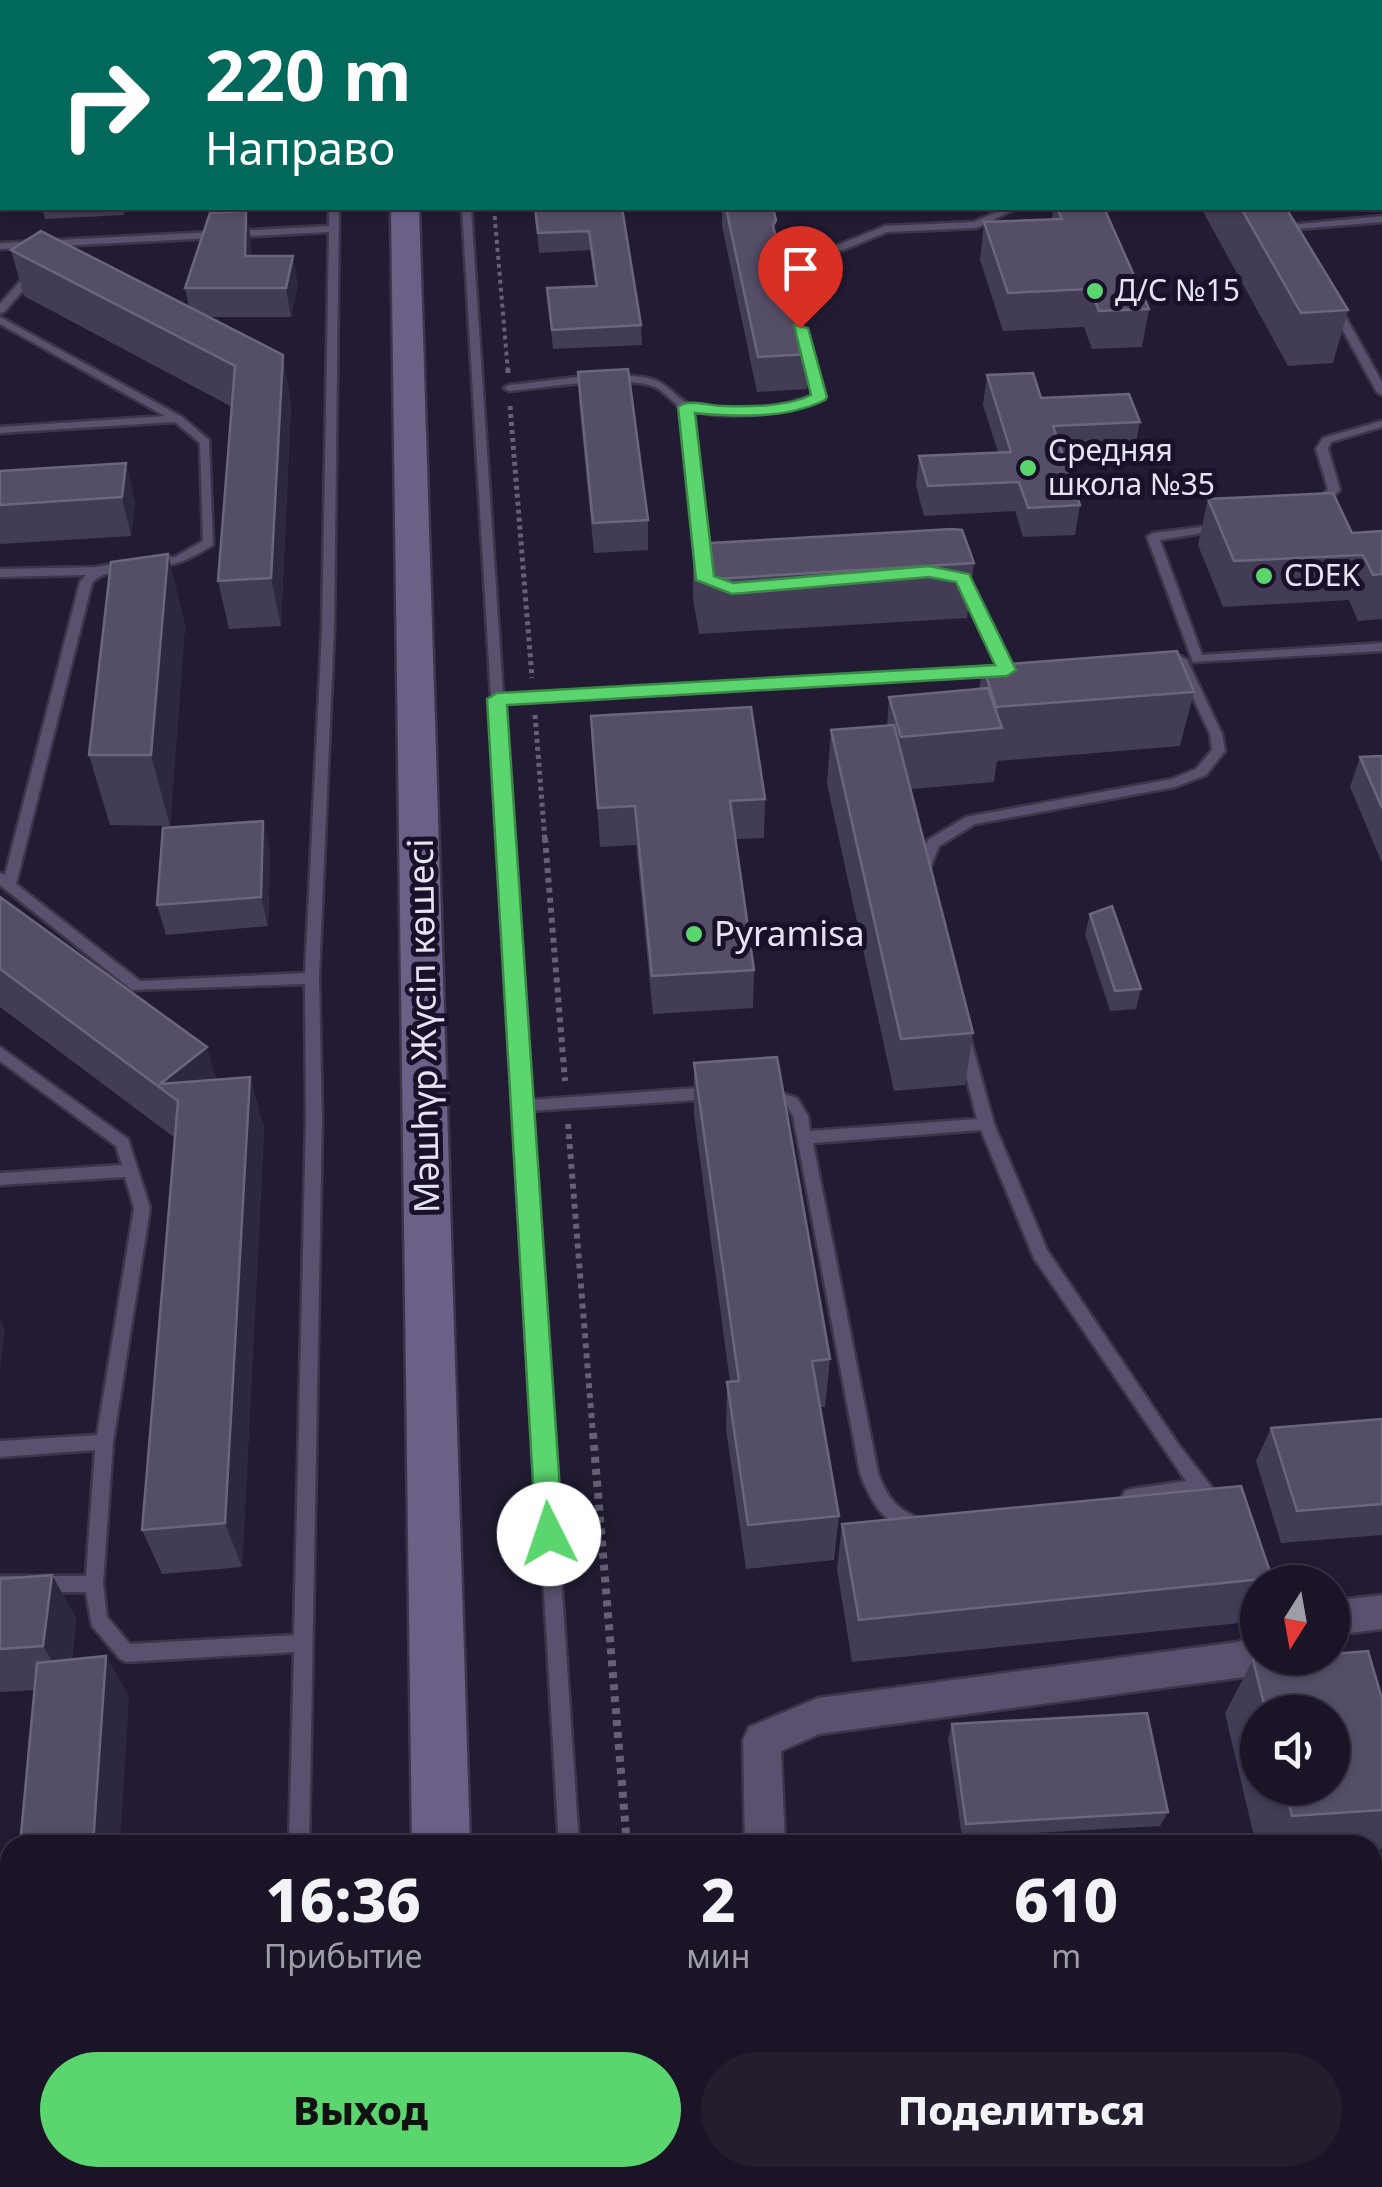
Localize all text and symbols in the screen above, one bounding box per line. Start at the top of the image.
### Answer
text: 220 m [205,26,412,122]
icon: right [40,40,170,170]
text: Направо [205,117,395,178]
pin [758,226,843,329]
icon: arrive [773,241,828,296]
place label: Д/С №15 [1115,269,1240,310]
marker: Д/С №15 [1084,280,1106,302]
place label: Средняя школа №35 [1048,429,1215,504]
marker: Средняя школа №35 [1017,457,1039,479]
place label: CDEK [1284,554,1361,595]
marker: CDEK [1253,565,1275,587]
street label: Мәшһүр Жүсіп көшесі [396,838,449,1214]
place label: Pyramisa [714,909,865,956]
marker: Pyramisa [683,923,705,945]
position arrow [497,1482,601,1586]
north arrow [1240,1565,1350,1675]
map controls [1240,1565,1350,1805]
button: sound [1240,1695,1350,1805]
text: 16:36 [265,1858,421,1940]
text: 2 [701,1858,736,1940]
text: 610 [1014,1858,1118,1940]
text: Прибытие [264,1934,422,1977]
text: мин [686,1934,750,1977]
text: m [1051,1934,1081,1977]
button: Выход [40,2052,681,2167]
button: Поделиться [701,2052,1342,2167]

